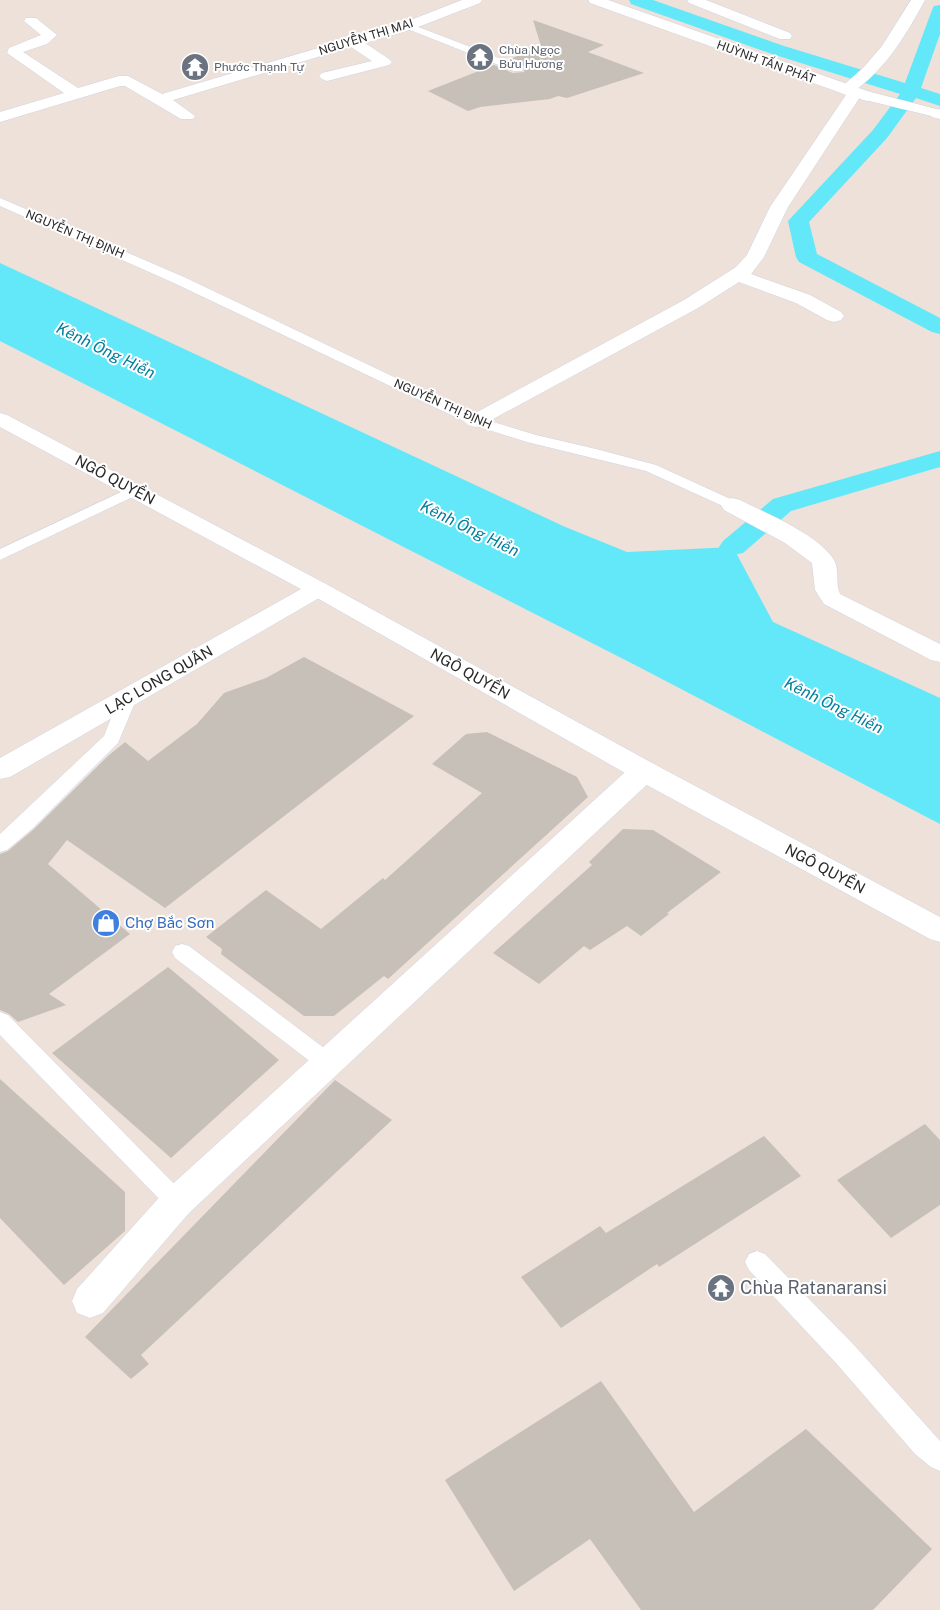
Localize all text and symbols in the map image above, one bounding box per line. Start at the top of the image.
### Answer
street label: NGUYỄN THỊ MAI [317,15,415,58]
street label: HUỲNH TẤN PHÁT [715,37,818,86]
temple icon: Chùa Ngọc Bửu Hương [465,42,495,72]
place label: Chùa Ngọc Bửu Hương [499,43,563,71]
temple icon: Phước Thạnh Tự [180,52,210,82]
place label: Phước Thạnh Tự [214,60,304,74]
street label: NGUYỄN THỊ ĐỊNH [24,206,127,261]
water label: Kênh Ông Hiển [53,317,159,383]
street label: NGUYỄN THỊ ĐỊNH [392,375,495,432]
street label: NGÔ QUYỀN [72,450,159,508]
water label: Kênh Ông Hiển [417,495,523,561]
street label: LẠC LONG QUÂN [102,642,216,717]
street label: NGÔ QUYỀN [428,643,514,702]
water label: Kênh Ông Hiển [781,672,887,738]
street label: NGÔ QUYỀN [782,839,869,897]
shop icon: Chợ Bắc Sơn [91,908,121,938]
place label: Chợ Bắc Sơn [125,914,214,931]
temple icon: Chùa Ratanaransi [706,1273,736,1303]
place label: Chùa Ratanaransi [740,1277,887,1298]

